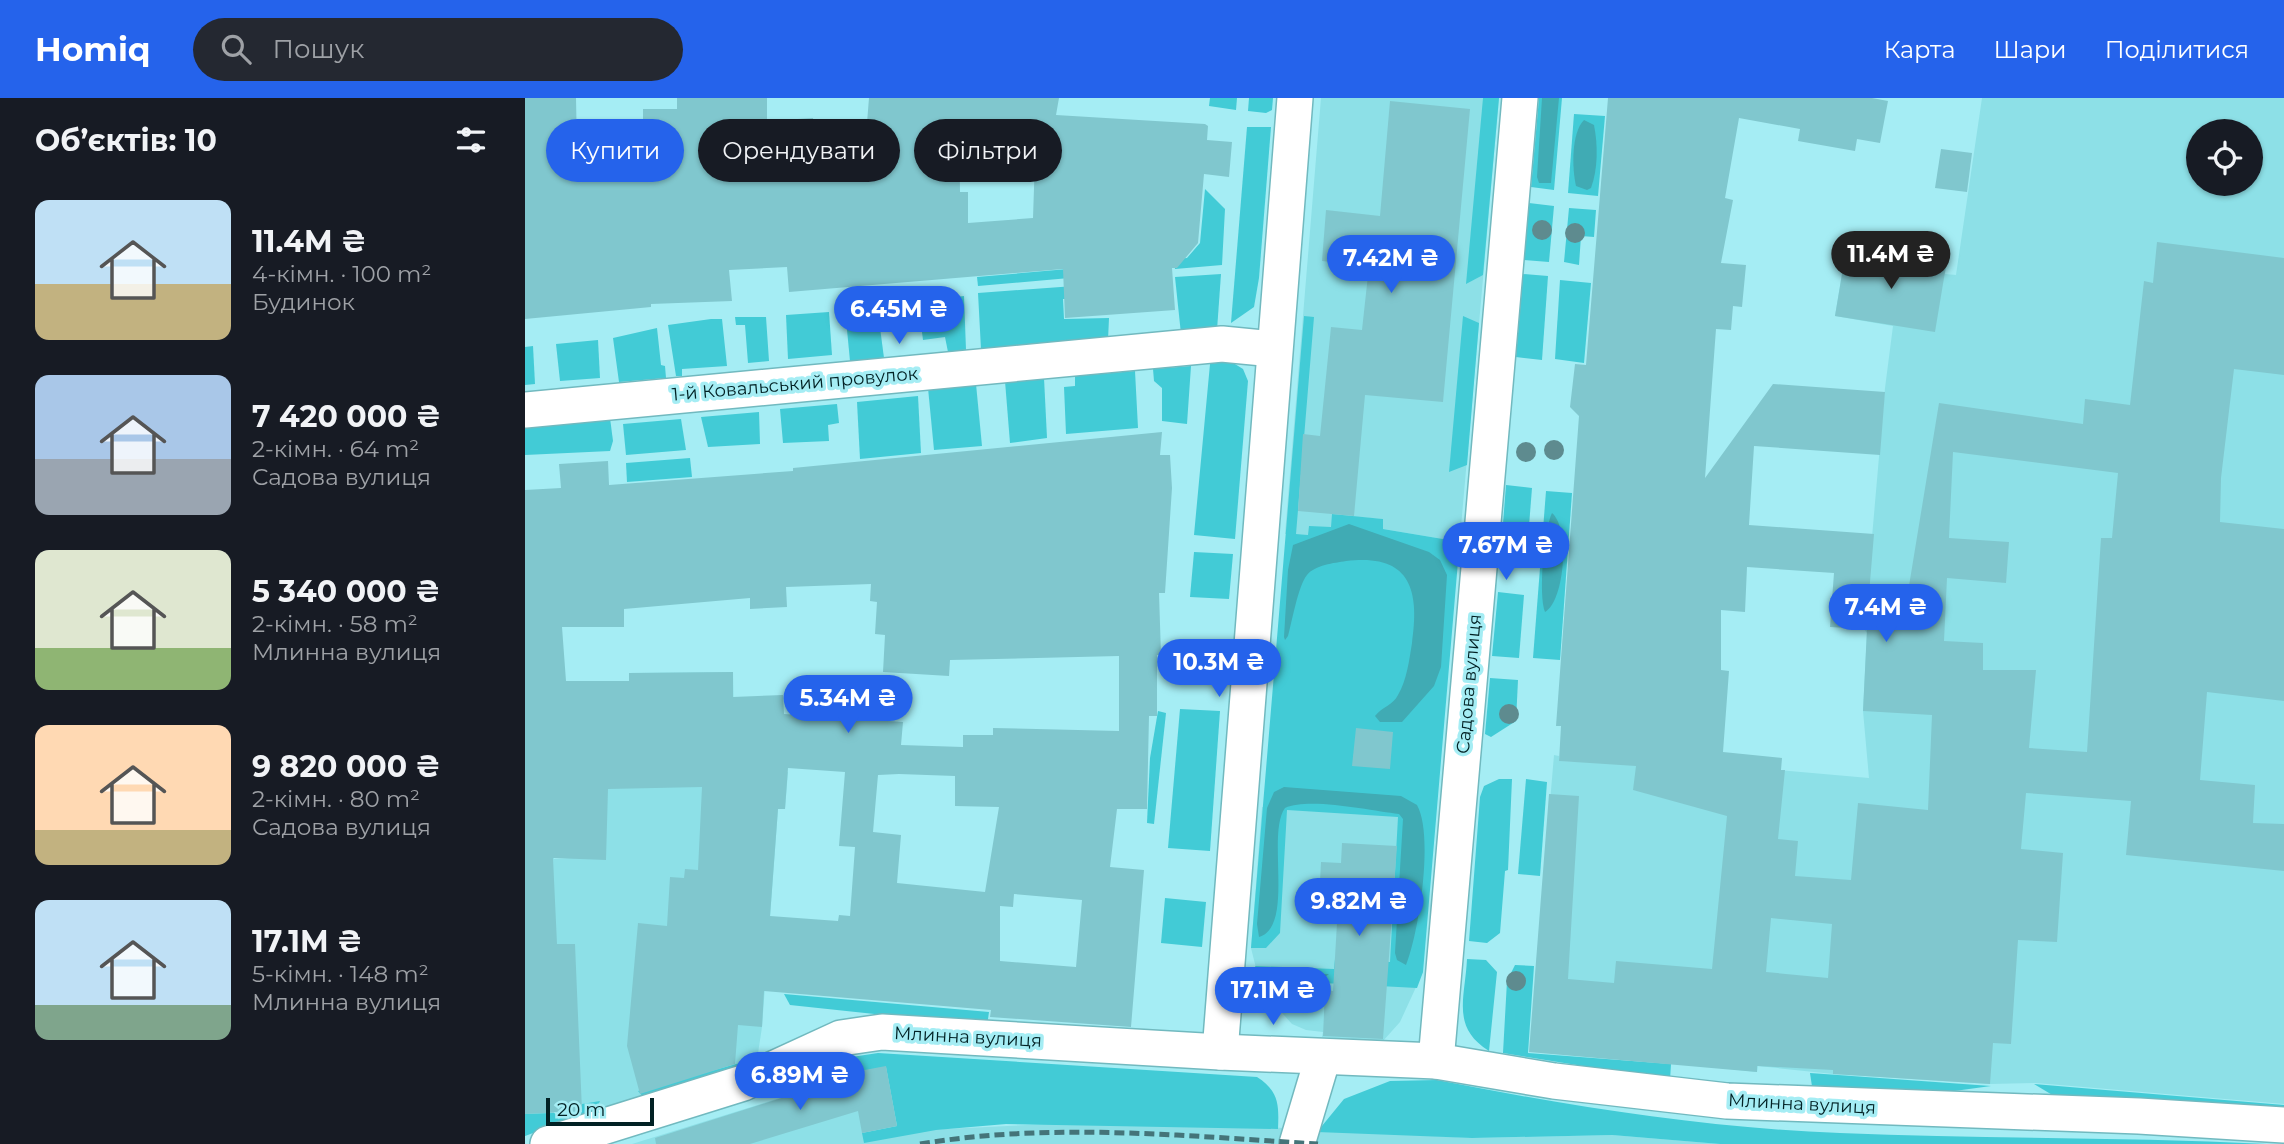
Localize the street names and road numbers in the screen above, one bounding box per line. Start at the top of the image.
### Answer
street label: 1-й Ковальський провулок [671,362,920,406]
street label: Садова вулиця [1452,613,1486,755]
street label: Млинна вулиця [893,1022,1043,1052]
street label: Млинна вулиця [1727,1089,1877,1119]

